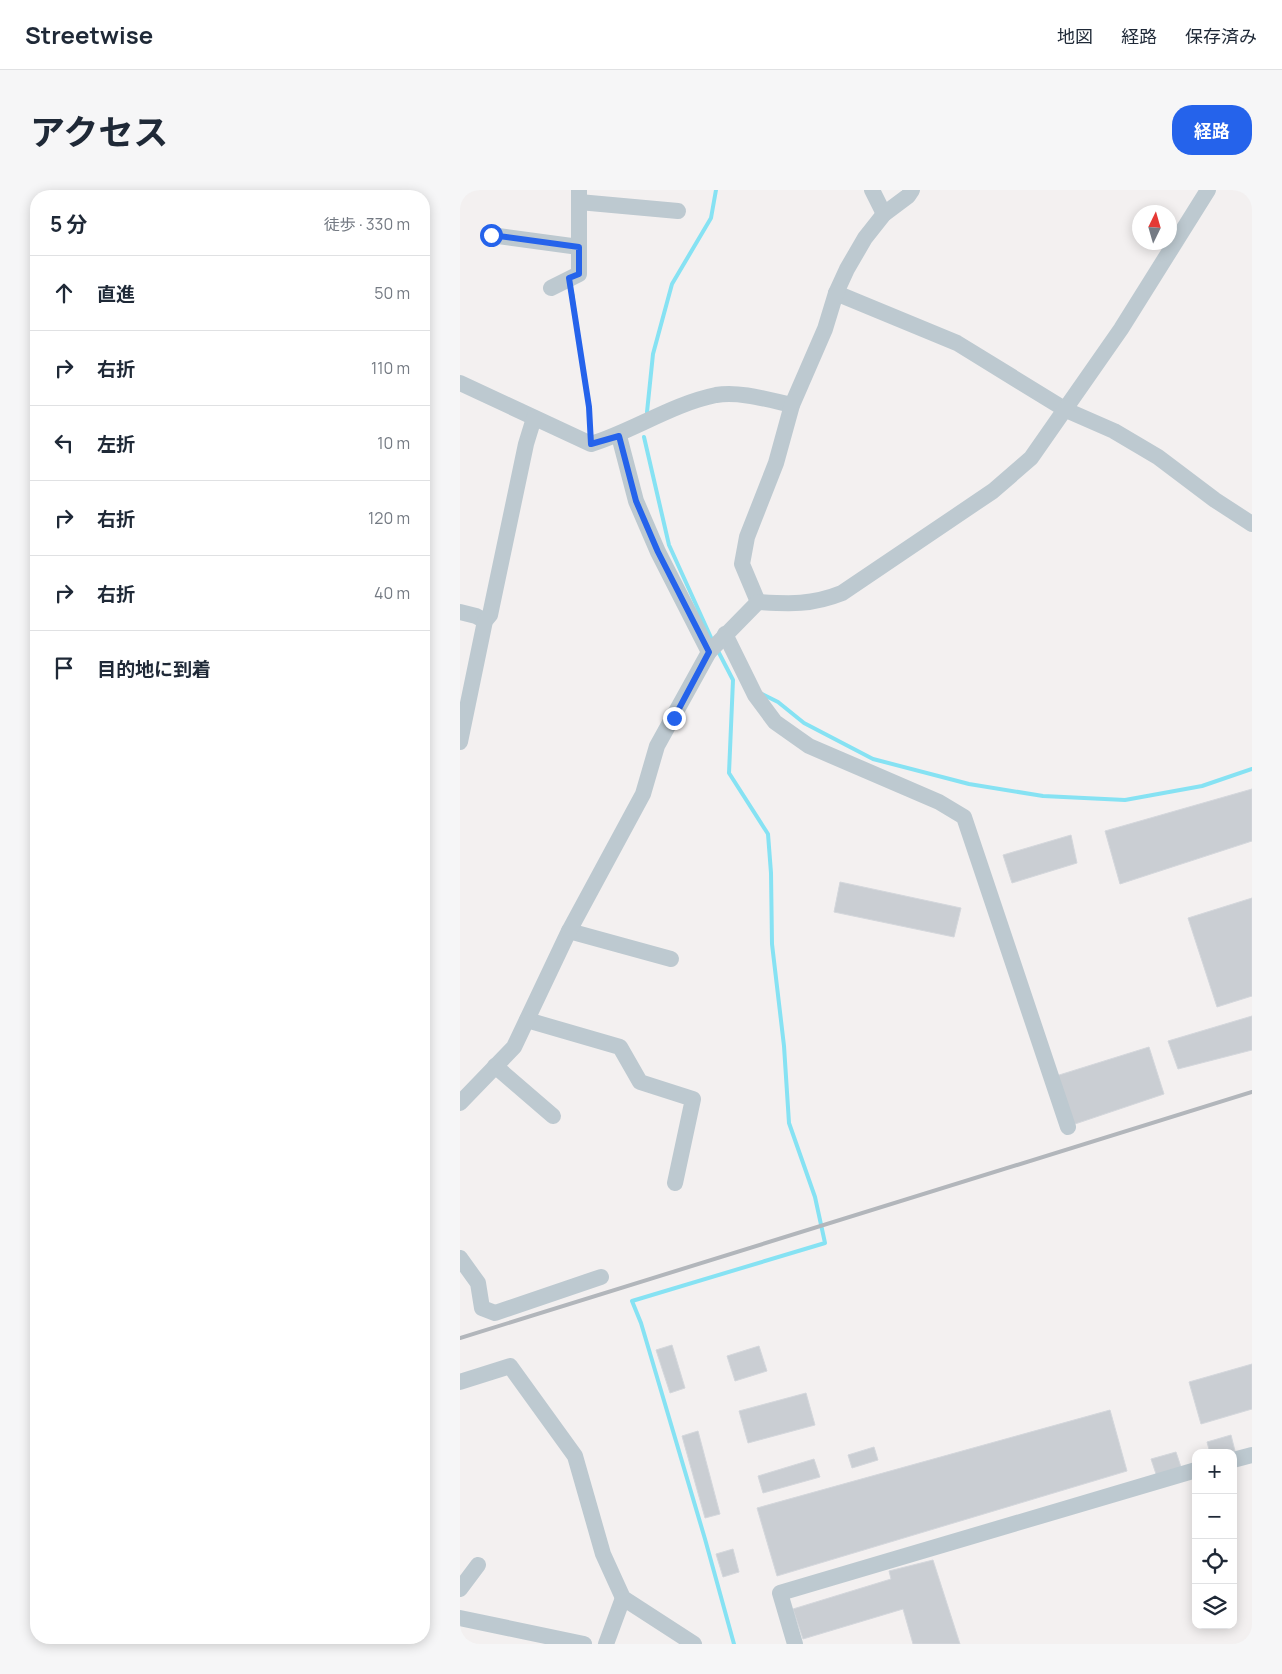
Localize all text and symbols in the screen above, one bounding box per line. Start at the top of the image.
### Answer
text: Streetwise [25,18,153,51]
text: 地図 [1057,24,1093,48]
text: 経路 [1121,24,1157,48]
text: 保存済み [1185,24,1257,48]
button: 経路 [1172,105,1252,155]
text: アクセス [30,108,168,156]
north arrow [1132,205,1177,250]
text: 5 分 [50,210,88,238]
text: 徒歩 · 330 m [324,213,410,235]
route start [480,224,503,247]
icon: ahead [50,279,78,307]
text: 直進 [97,281,135,307]
text: 50 m [374,282,410,304]
icon: right [50,354,78,382]
text: 右折 [97,356,135,382]
text: 110 m [371,357,410,379]
icon: left [50,429,78,457]
text: 左折 [97,431,135,457]
text: 10 m [377,432,410,454]
icon: right [50,504,78,532]
text: 右折 [97,506,135,532]
text: 120 m [368,507,410,529]
icon: right [50,579,78,607]
text: 右折 [97,581,135,607]
text: 40 m [374,582,410,604]
icon: arrive [50,654,78,682]
text: 目的地に到着 [97,656,211,682]
route end [663,707,686,730]
map controls [1192,1449,1237,1629]
button: + [1192,1449,1237,1494]
button: − [1192,1494,1237,1539]
button: locate [1192,1539,1237,1584]
button: layers [1192,1584,1237,1629]

